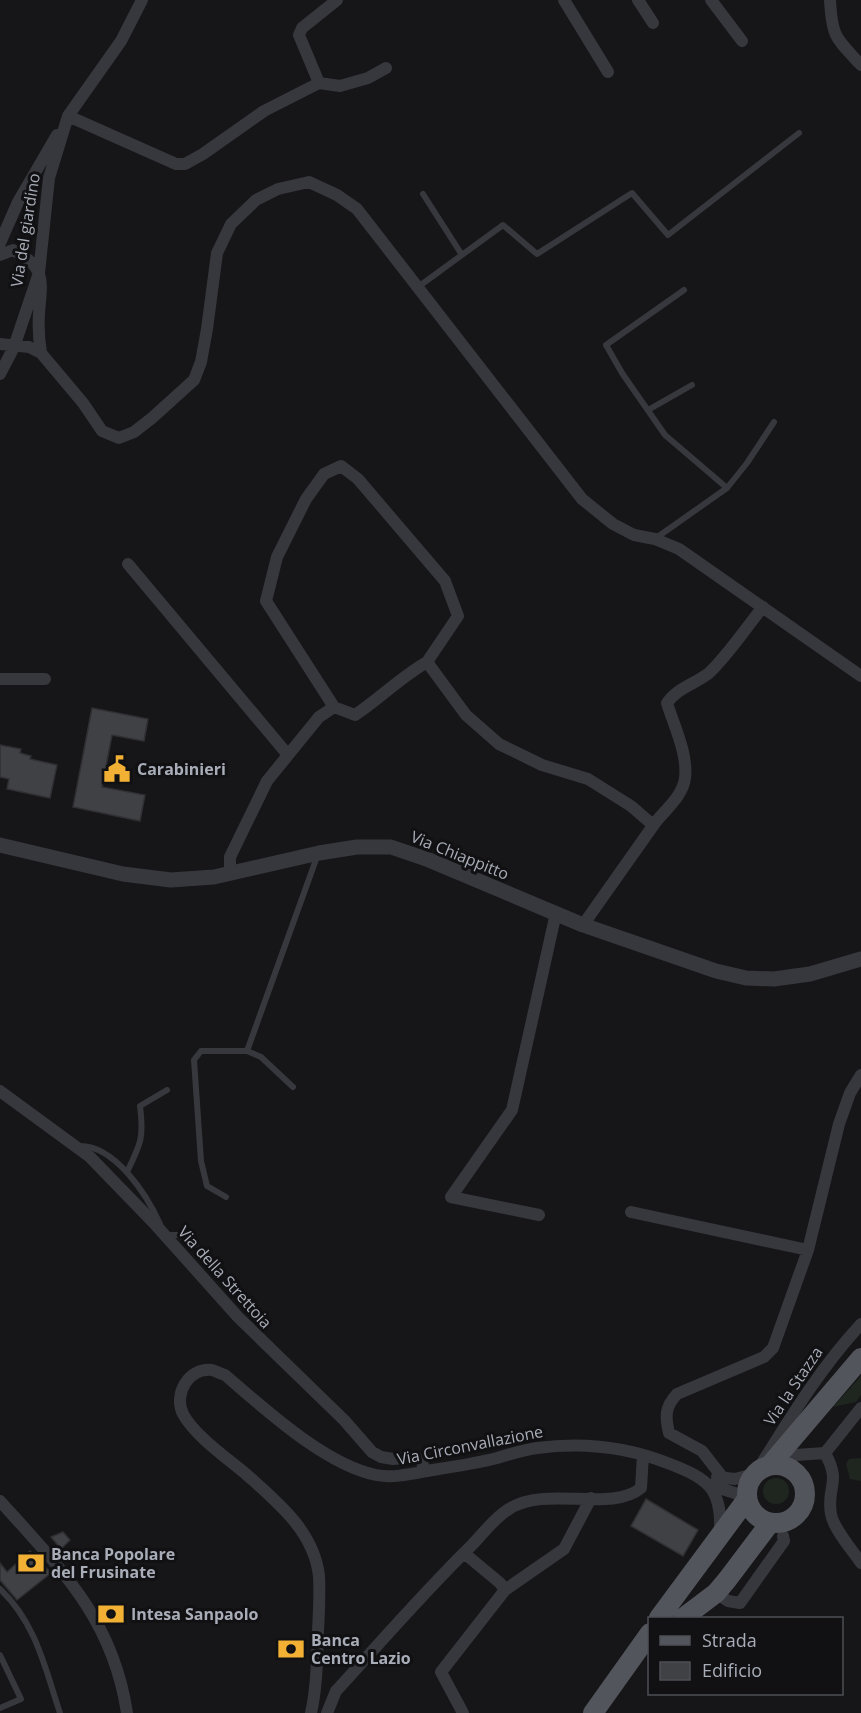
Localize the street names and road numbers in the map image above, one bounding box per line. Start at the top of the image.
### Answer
street label: Via del giardino [5,171,45,289]
street label: Via Chiappitto [408,825,512,885]
street label: Via della Strettoia [173,1221,277,1333]
street label: Via la Stazza [758,1342,828,1430]
street label: Via Circonvallazione [395,1420,545,1470]

